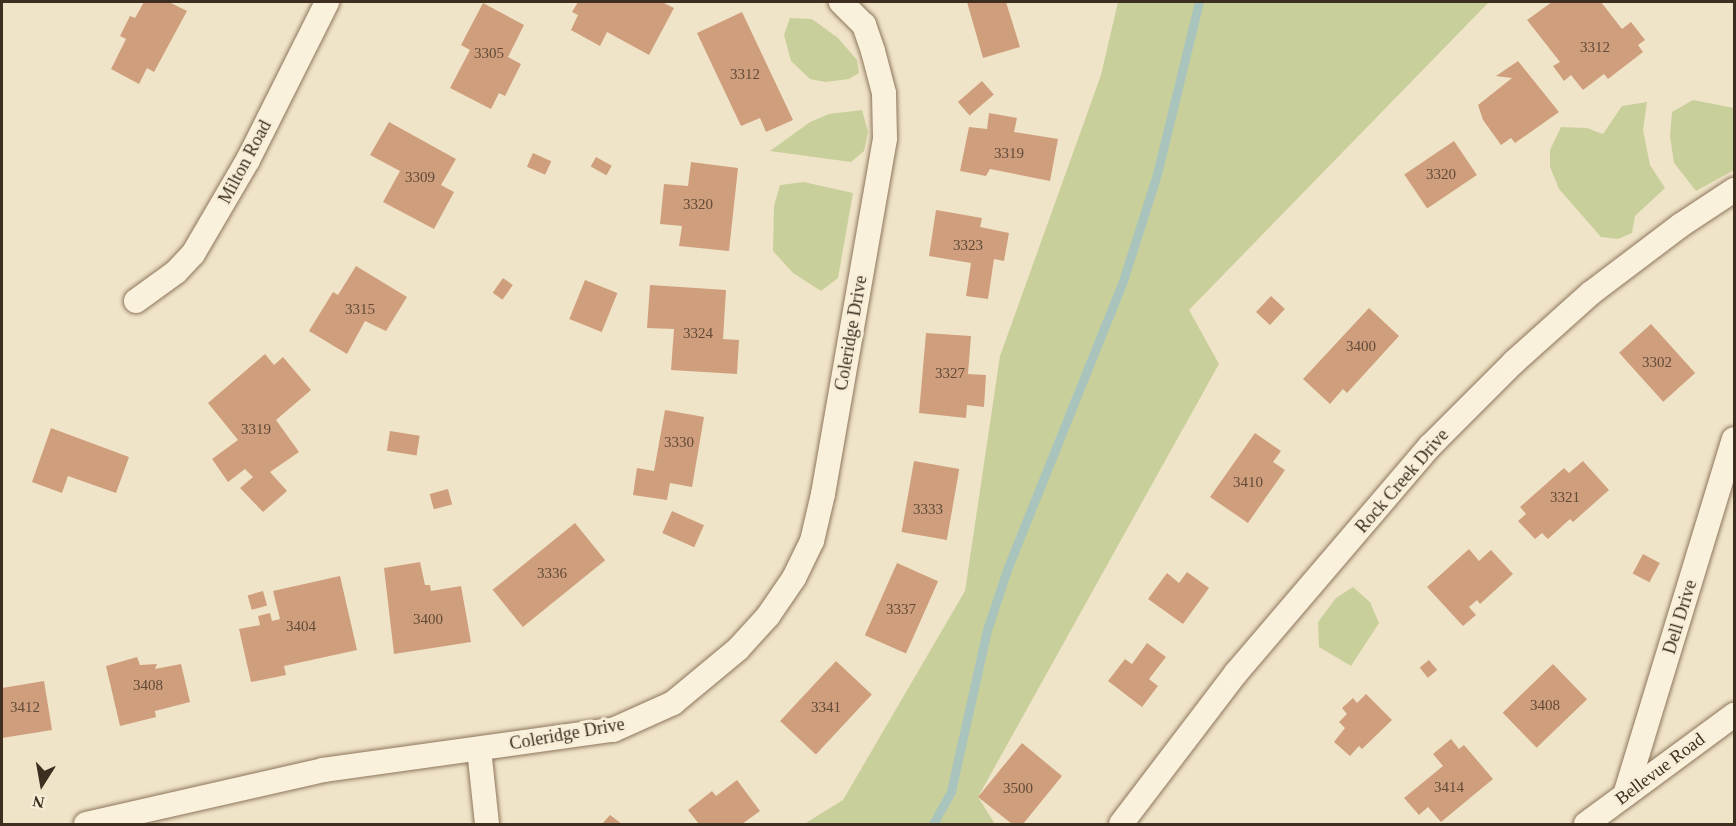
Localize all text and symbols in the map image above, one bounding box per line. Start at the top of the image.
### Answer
house number: 3312 [1580,39,1610,57]
house number: 3305 [474,45,504,63]
house number: 3312 [730,66,760,84]
street label: Milton Road [214,117,276,207]
house number: 3319 [994,145,1024,163]
house number: 3320 [1426,166,1456,184]
house number: 3309 [405,169,435,187]
house number: 3320 [683,196,713,214]
house number: 3323 [953,237,983,255]
street label: Coleridge Drive [830,274,872,392]
house number: 3315 [345,301,375,319]
house number: 3324 [683,325,713,343]
house number: 3400 [1346,338,1376,356]
house number: 3302 [1642,354,1672,372]
house number: 3327 [935,365,965,383]
house number: 3319 [241,421,271,439]
street label: Rock Creek Drive [1351,424,1453,538]
house number: 3330 [664,434,694,452]
house number: 3410 [1233,474,1263,492]
house number: 3321 [1550,489,1580,507]
house number: 3333 [913,501,943,519]
house number: 3336 [537,565,567,583]
street label: Dell Drive [1658,577,1702,657]
house number: 3337 [886,601,916,619]
house number: 3400 [413,611,443,629]
house number: 3404 [286,618,316,636]
house number: 3408 [133,677,163,695]
house number: 3408 [1530,697,1560,715]
house number: 3412 [10,699,40,717]
house number: 3341 [811,699,841,717]
street label: Coleridge Drive [508,713,626,755]
street label: Bellevue Road [1611,728,1709,810]
north arrow [12,754,72,814]
house number: 3414 [1434,779,1464,797]
house number: 3500 [1003,780,1033,798]
text: N [31,793,46,812]

